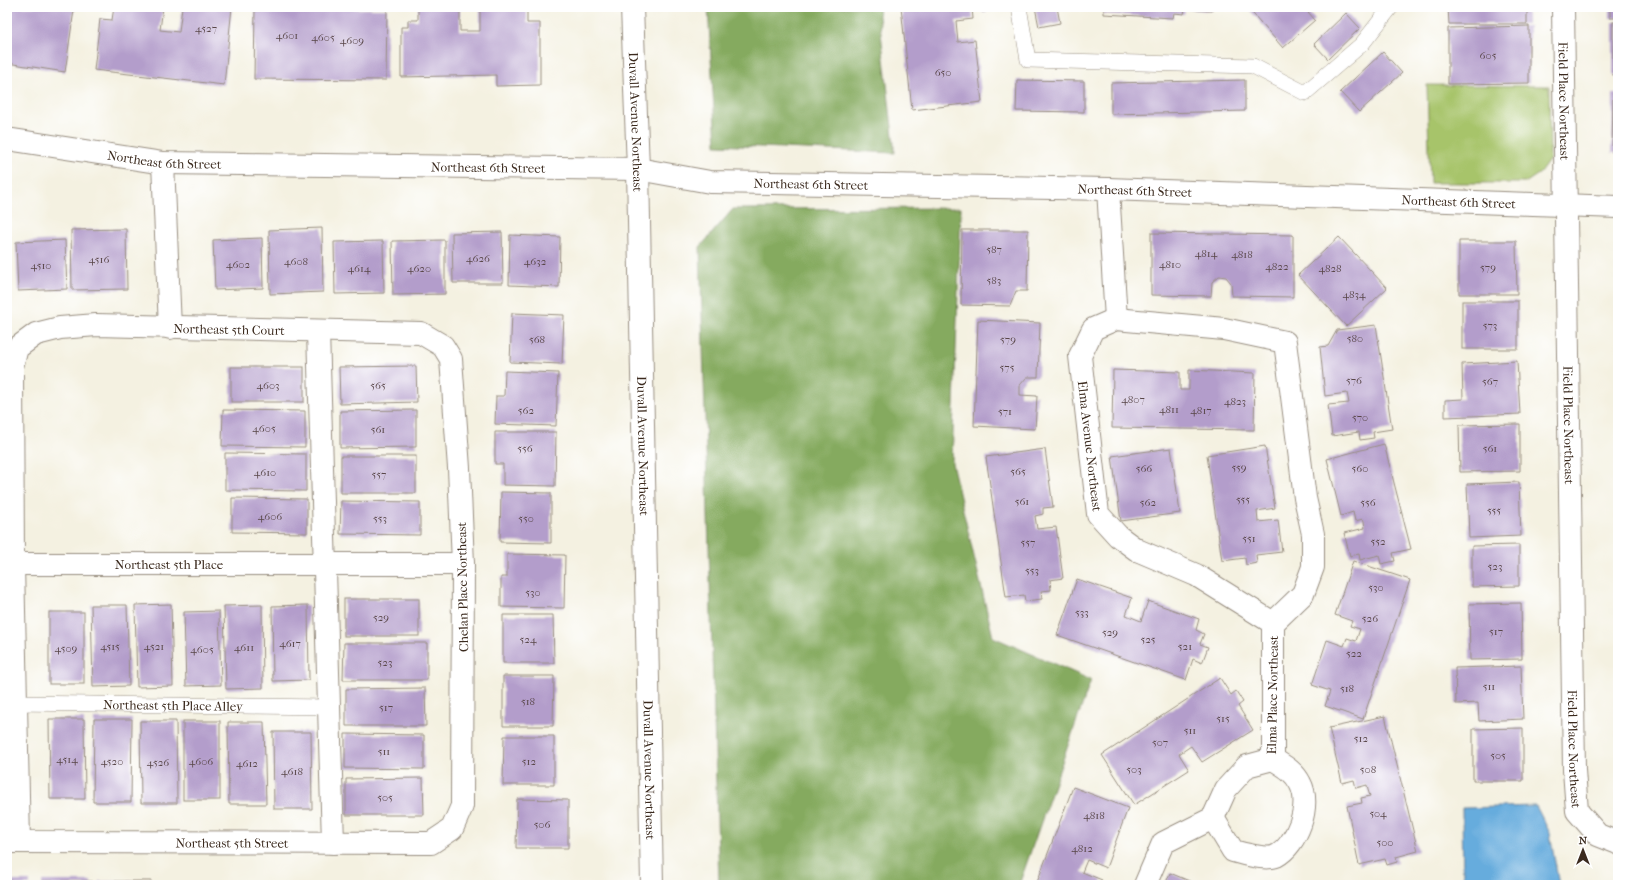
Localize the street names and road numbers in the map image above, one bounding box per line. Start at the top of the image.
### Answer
street label: Field Place Northeast [1556,42,1572,161]
street label: Duvall Avenue Northeast [626,52,645,192]
street label: Northeast 6th Street [106,148,222,172]
street label: Northeast 6th Street [431,159,546,176]
street label: Northeast 6th Street [754,176,869,193]
street label: Northeast 6th Street [1078,181,1193,200]
street label: Northeast 6th Street [1401,192,1517,211]
street label: Northeast 5th Court [173,321,285,338]
street label: Field Place Northeast [1560,366,1577,485]
street label: Duvall Avenue Northeast [634,376,652,516]
street label: Elma Avenue Northeast [1075,380,1105,513]
street label: Chelan Place Northeast [454,521,471,652]
street label: Northeast 5th Place [115,557,224,572]
street label: Elma Place Northeast [1264,635,1281,755]
street label: Field Place Northeast [1565,690,1584,809]
street label: Northeast 5th Place Alley [103,697,244,714]
street label: Duvall Avenue Northeast [640,700,658,840]
street label: Northeast 5th Street [175,835,289,851]

